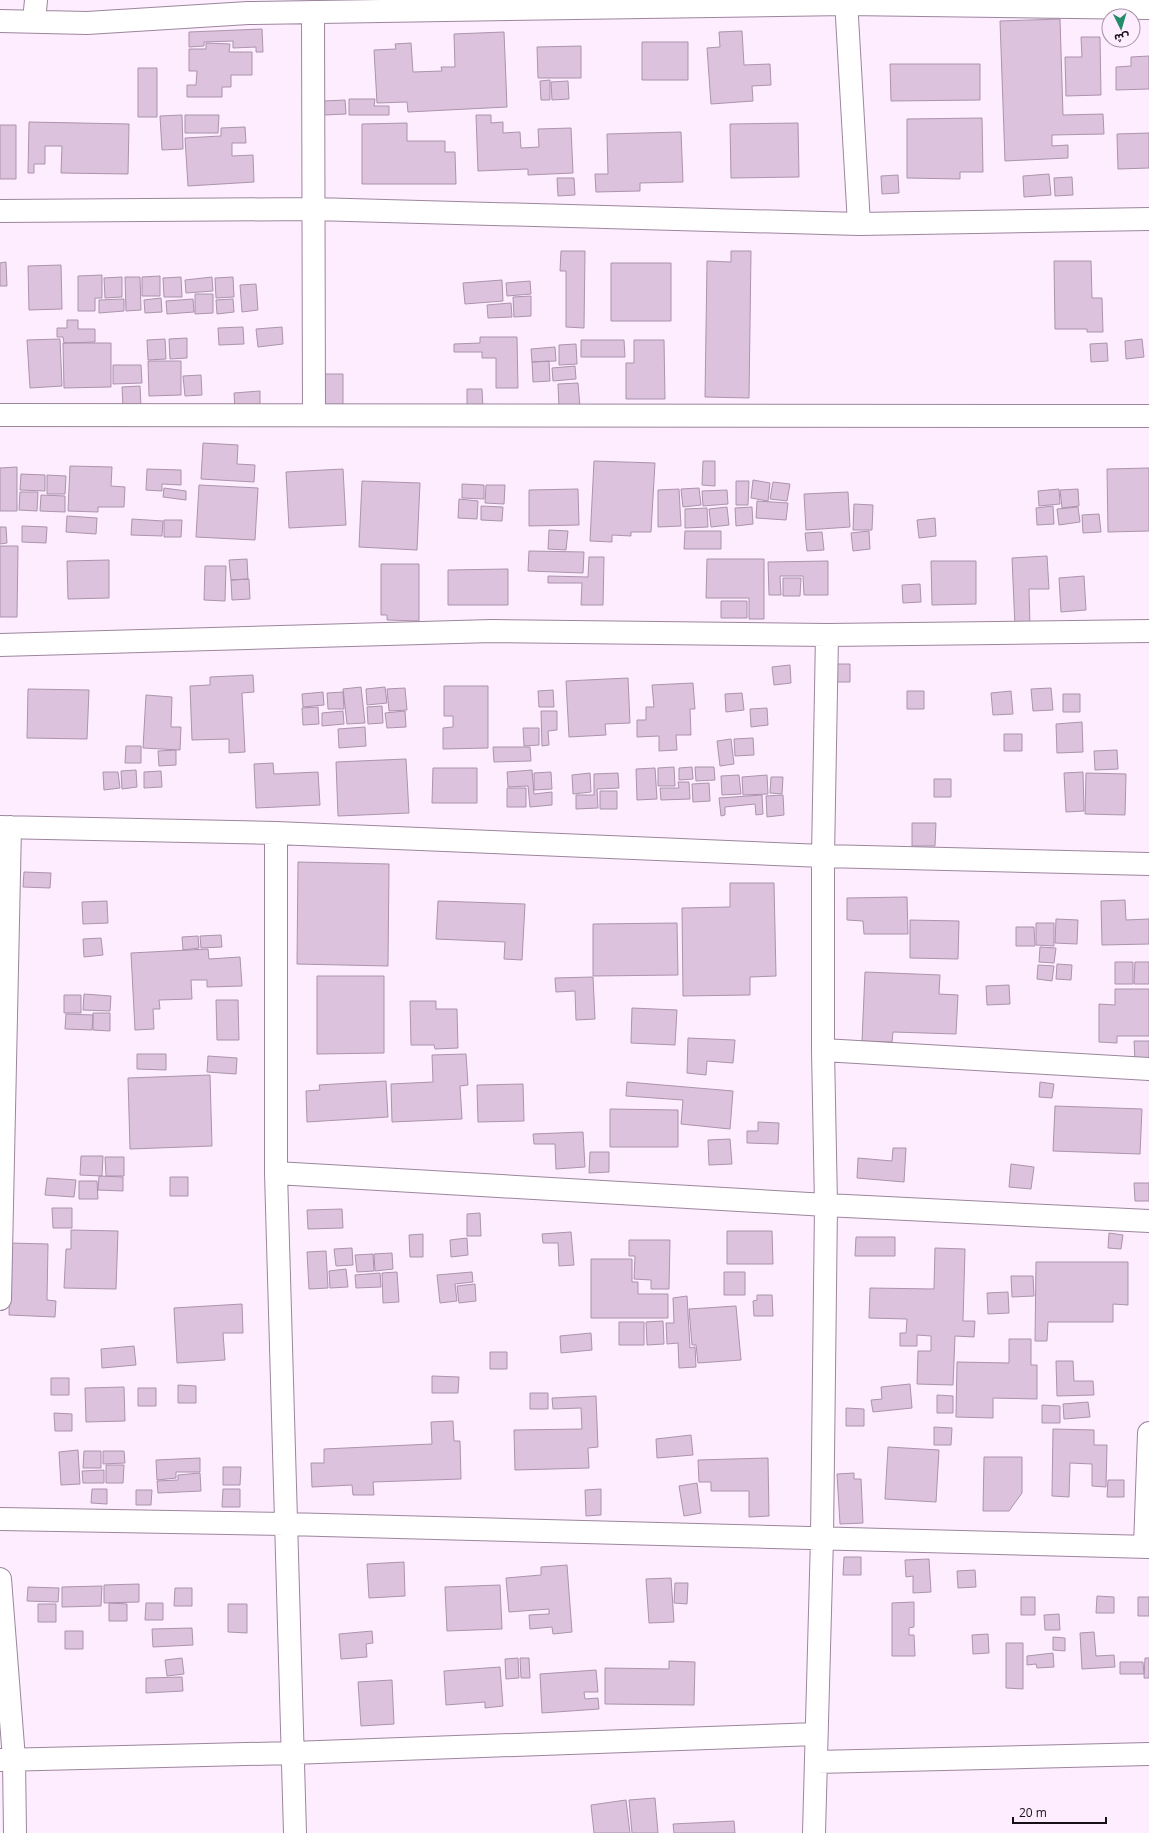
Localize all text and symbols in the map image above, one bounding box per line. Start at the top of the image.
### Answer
north arrow [1101,8,1141,48]
text: ش [1114,30,1130,47]
scale bar [1013,1799,1106,1825]
text: 20 m [1019,1804,1047,1821]

